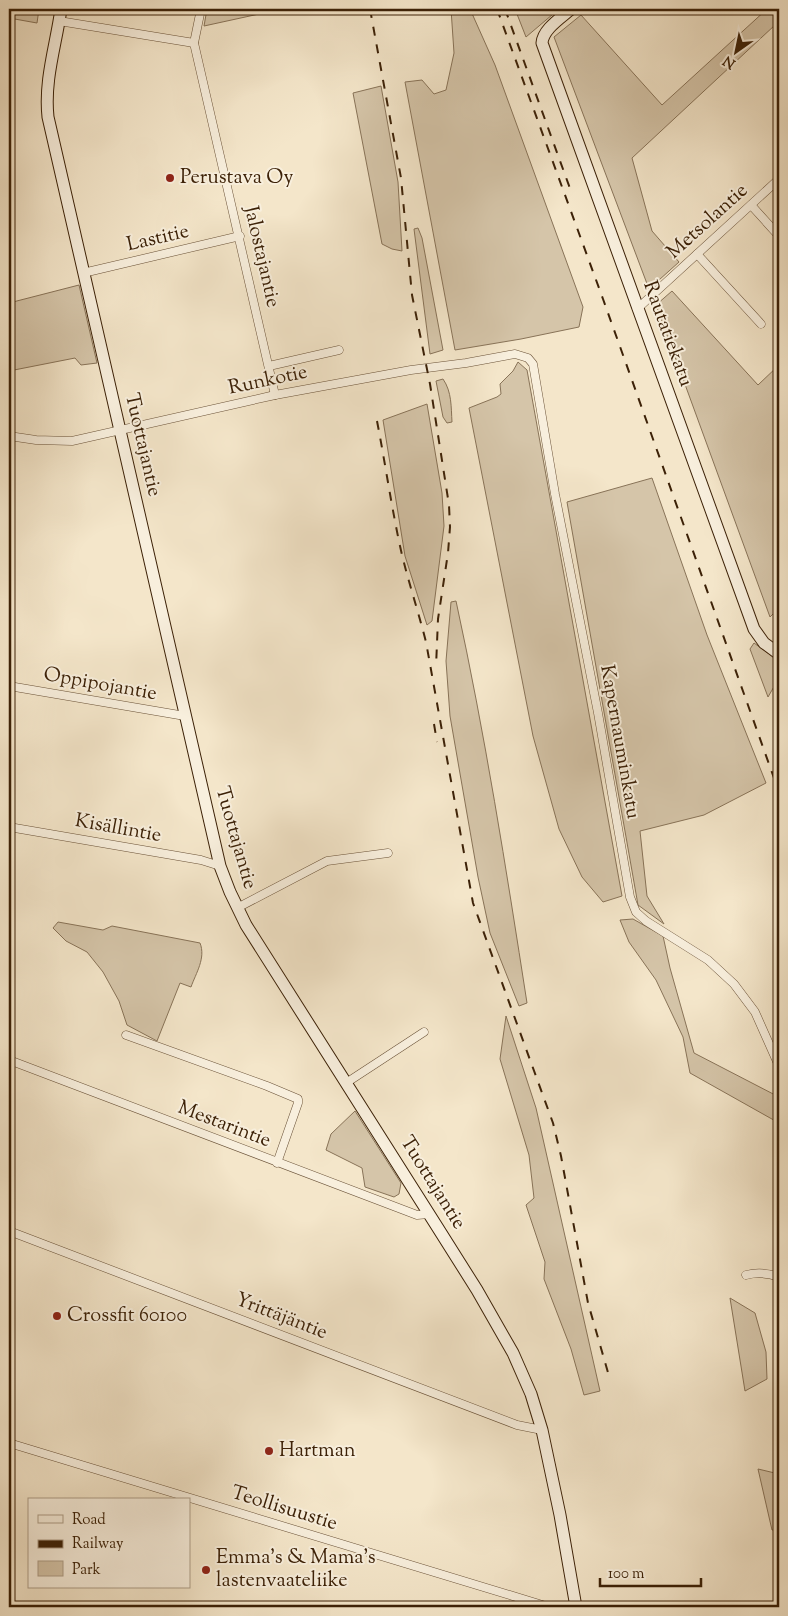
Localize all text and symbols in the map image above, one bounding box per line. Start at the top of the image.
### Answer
north arrow [710,28,760,78]
text: N [720,50,740,73]
place label: Perustava Oy [180,164,293,193]
marker: Perustava Oy [164,172,176,184]
street label: Metsolantie [661,177,755,267]
street label: Jalostajantie [235,202,287,311]
street label: Lastitie [124,218,192,260]
street label: Rautatiekatu [634,277,700,391]
street label: Runkotie [226,358,310,404]
street label: Tuottajantie [116,390,168,500]
street label: Oppipojantie [41,661,159,709]
street label: Kapernauminkatu [591,663,647,822]
street label: Tuottajantie [207,783,263,893]
street label: Kisällintie [72,807,164,851]
street label: Mestarintie [173,1094,275,1156]
street label: Tuottajantie [392,1131,472,1235]
street label: Yrittäjäntie [231,1286,331,1348]
place label: Crossfit 60100 [67,1302,187,1331]
marker: Crossfit 60100 [51,1310,63,1322]
place label: Hartman [279,1437,356,1466]
marker: Hartman [263,1445,275,1457]
street label: Teollisuustie [227,1479,341,1539]
legend [28,1498,190,1588]
text: Road [72,1510,106,1531]
text: Railway [72,1534,124,1555]
place label: Emma's & Mama's lastenvaateliike [216,1544,376,1596]
scale bar [600,1556,702,1588]
text: Park [72,1560,101,1581]
marker: Emma's & Mama's lastenvaateliike [200,1564,212,1576]
text: 100 m [608,1564,645,1585]

